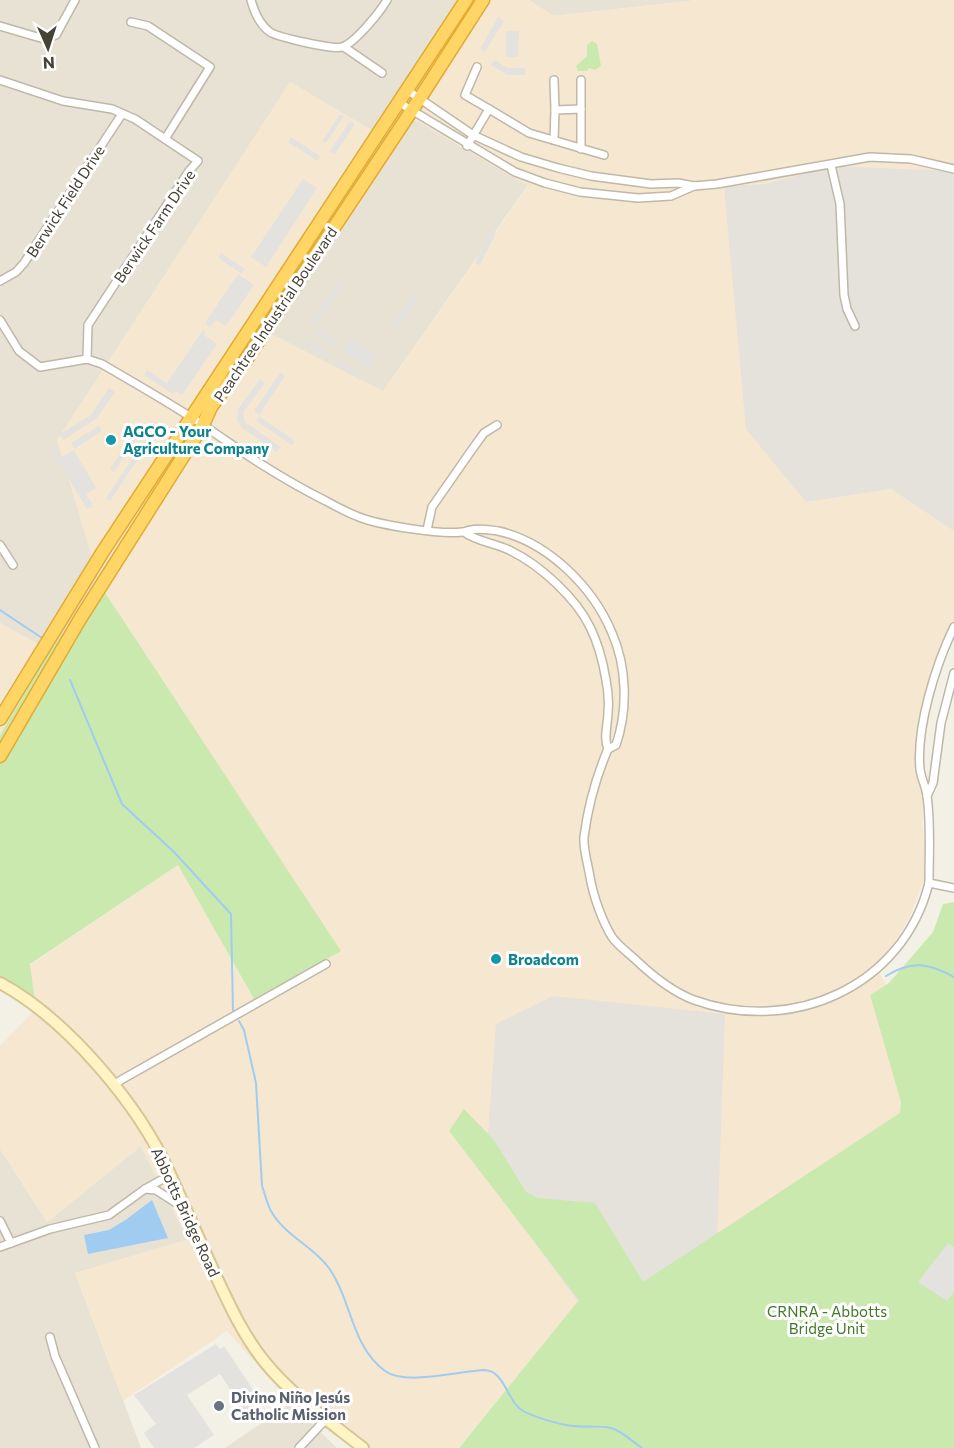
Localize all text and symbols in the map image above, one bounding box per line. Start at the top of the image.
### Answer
north arrow [18,18,78,78]
text: N [42,54,55,73]
street label: Berwick Field Drive [22,142,108,260]
street label: Berwick Farm Drive [110,166,198,286]
street label: Peachtree Industrial Boulevard [210,223,340,405]
place label: AGCO - Your Agriculture Company [123,422,270,457]
marker: AGCO - Your Agriculture Company [104,433,118,447]
place label: Broadcom [508,950,579,968]
marker: Broadcom [489,952,503,966]
street label: Abbotts Bridge Road [148,1144,224,1280]
park label: CRNRA - Abbotts Bridge Unit [767,1302,887,1337]
place label: Divino Niño Jesús Catholic Mission [231,1388,350,1423]
marker: Divino Niño Jesús Catholic Mission [212,1399,226,1413]

